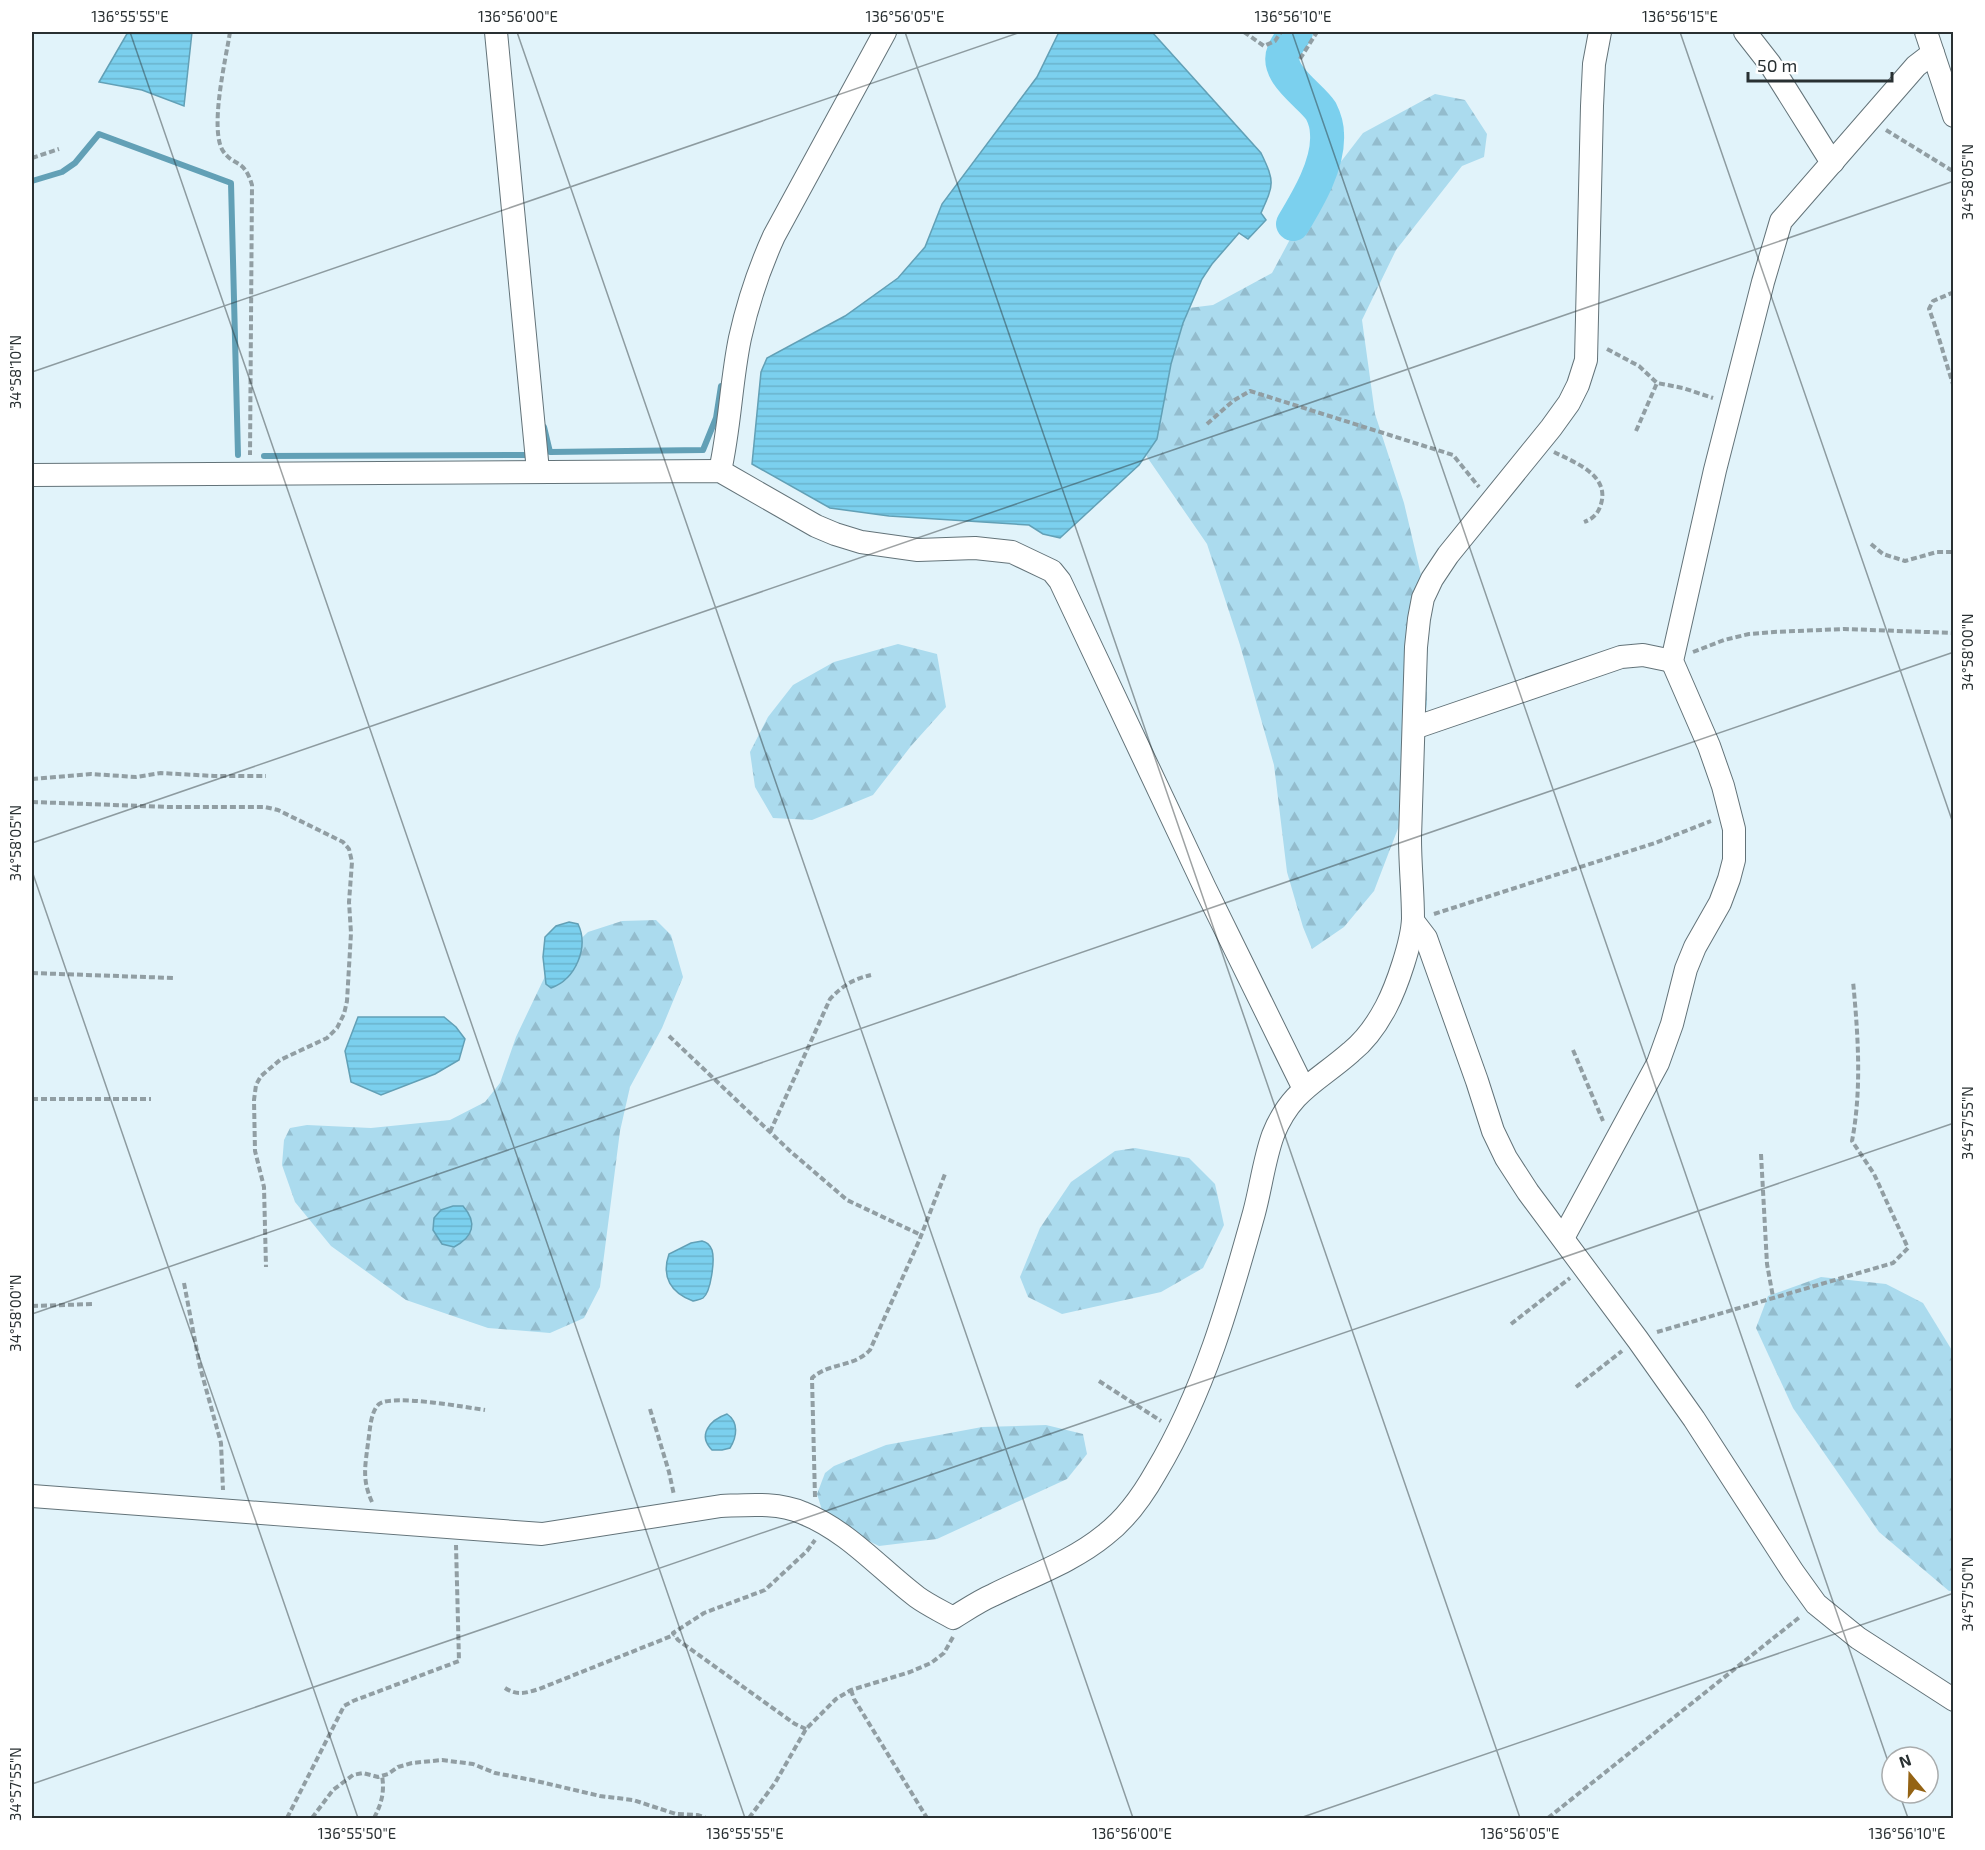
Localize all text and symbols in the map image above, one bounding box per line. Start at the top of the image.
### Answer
text: 136°55'55"E [91,7,169,25]
text: 136°56'00"E [478,7,558,25]
text: 136°56'05"E [866,7,944,25]
text: 136°56'10"E [1255,7,1331,25]
text: 136°56'15"E [1642,7,1718,25]
scale bar [1748,45,1892,83]
text: 50 m [1757,54,1797,76]
text: 34°58'05"N [1958,144,1976,220]
text: 34°58'10"N [6,335,24,409]
text: 34°58'00"N [1958,613,1976,691]
text: 34°58'05"N [6,805,24,881]
text: 34°57'55"N [1958,1086,1976,1160]
text: 34°58'00"N [6,1274,24,1352]
text: 34°57'50"N [1958,1557,1976,1631]
north arrow [1880,1745,1940,1805]
text: 34°57'55"N [6,1747,24,1821]
text: N [1896,1749,1914,1771]
text: 136°55'50"E [318,1824,396,1842]
text: 136°55'55"E [706,1824,784,1842]
text: 136°56'00"E [1092,1824,1172,1842]
text: 136°56'05"E [1481,1824,1559,1842]
text: 136°56'10"E [1869,1824,1945,1842]

